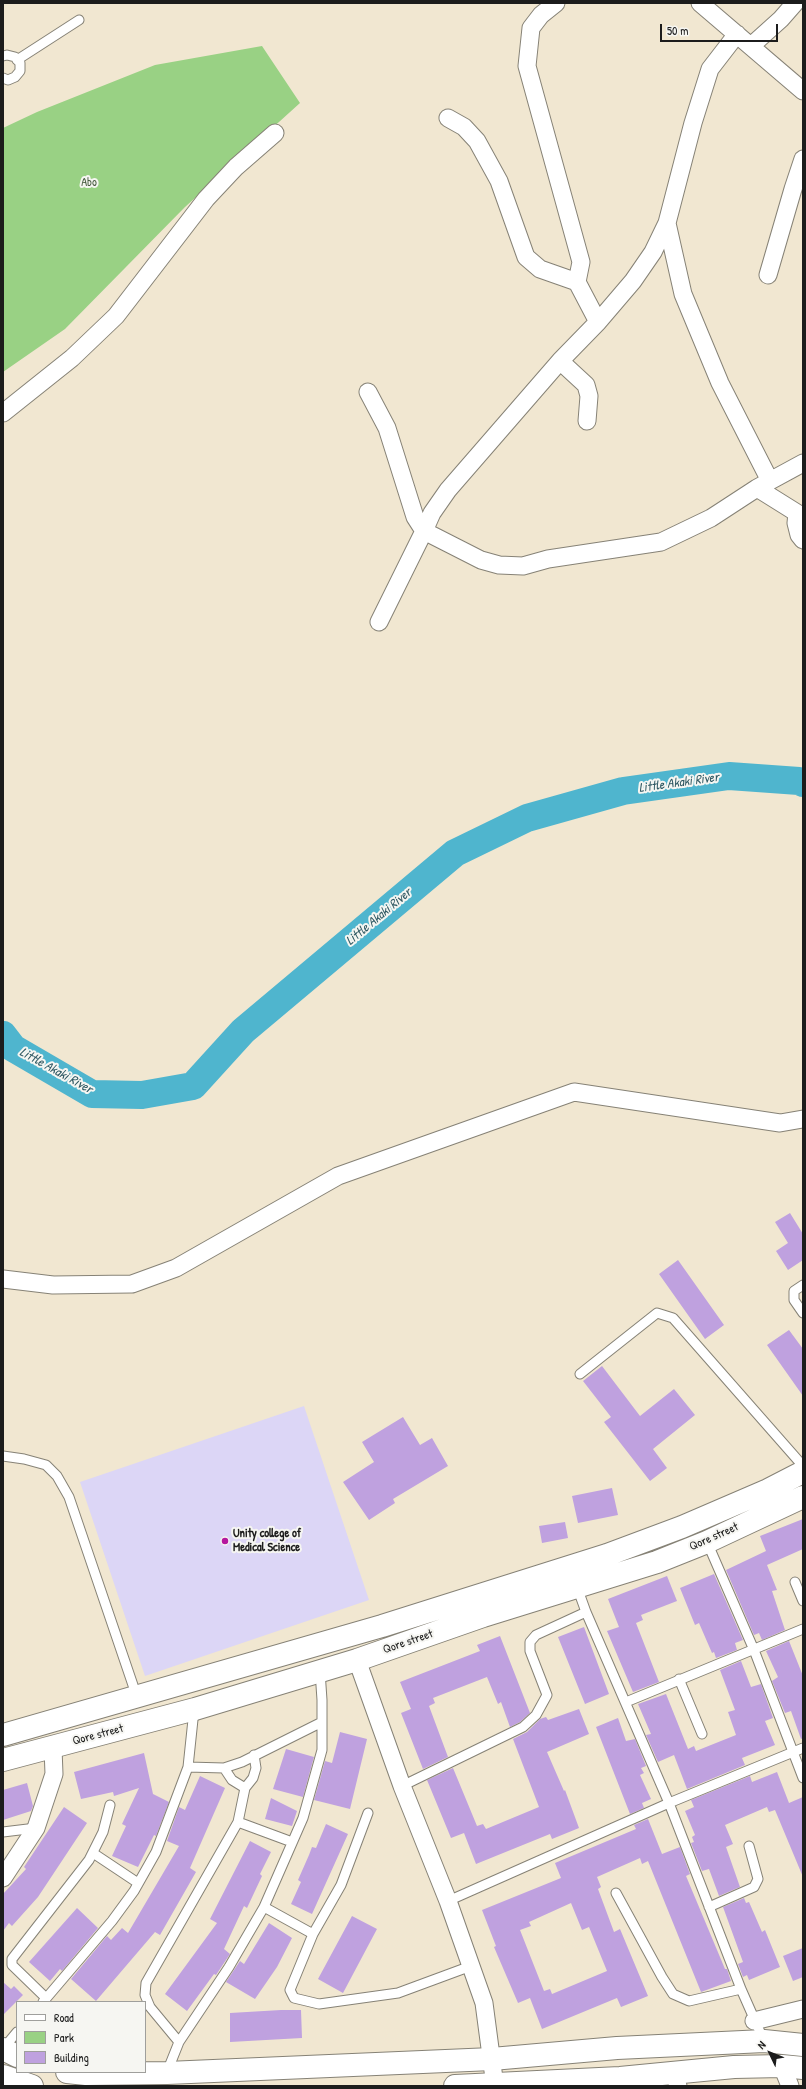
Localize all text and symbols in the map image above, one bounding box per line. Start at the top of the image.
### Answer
scale bar [662,16,780,42]
text: 50 m [667,22,688,39]
park label: Abo [81,176,97,190]
water label: Little Akaki River [638,770,720,796]
water label: Little Akaki River [343,885,415,949]
water label: Little Akaki River [17,1045,95,1097]
street label: Qore street [687,1520,741,1554]
place label: Unity college of Medical Science [233,1527,301,1555]
marker: Unity college of Medical Science [220,1536,230,1546]
street label: Qore street [381,1627,435,1657]
street label: Qore street [71,1721,125,1749]
legend [16,2001,146,2073]
text: Road [54,2009,74,2026]
text: Park [54,2029,74,2046]
north arrow [750,2033,790,2073]
text: N [754,2038,768,2052]
text: Building [54,2049,89,2066]

